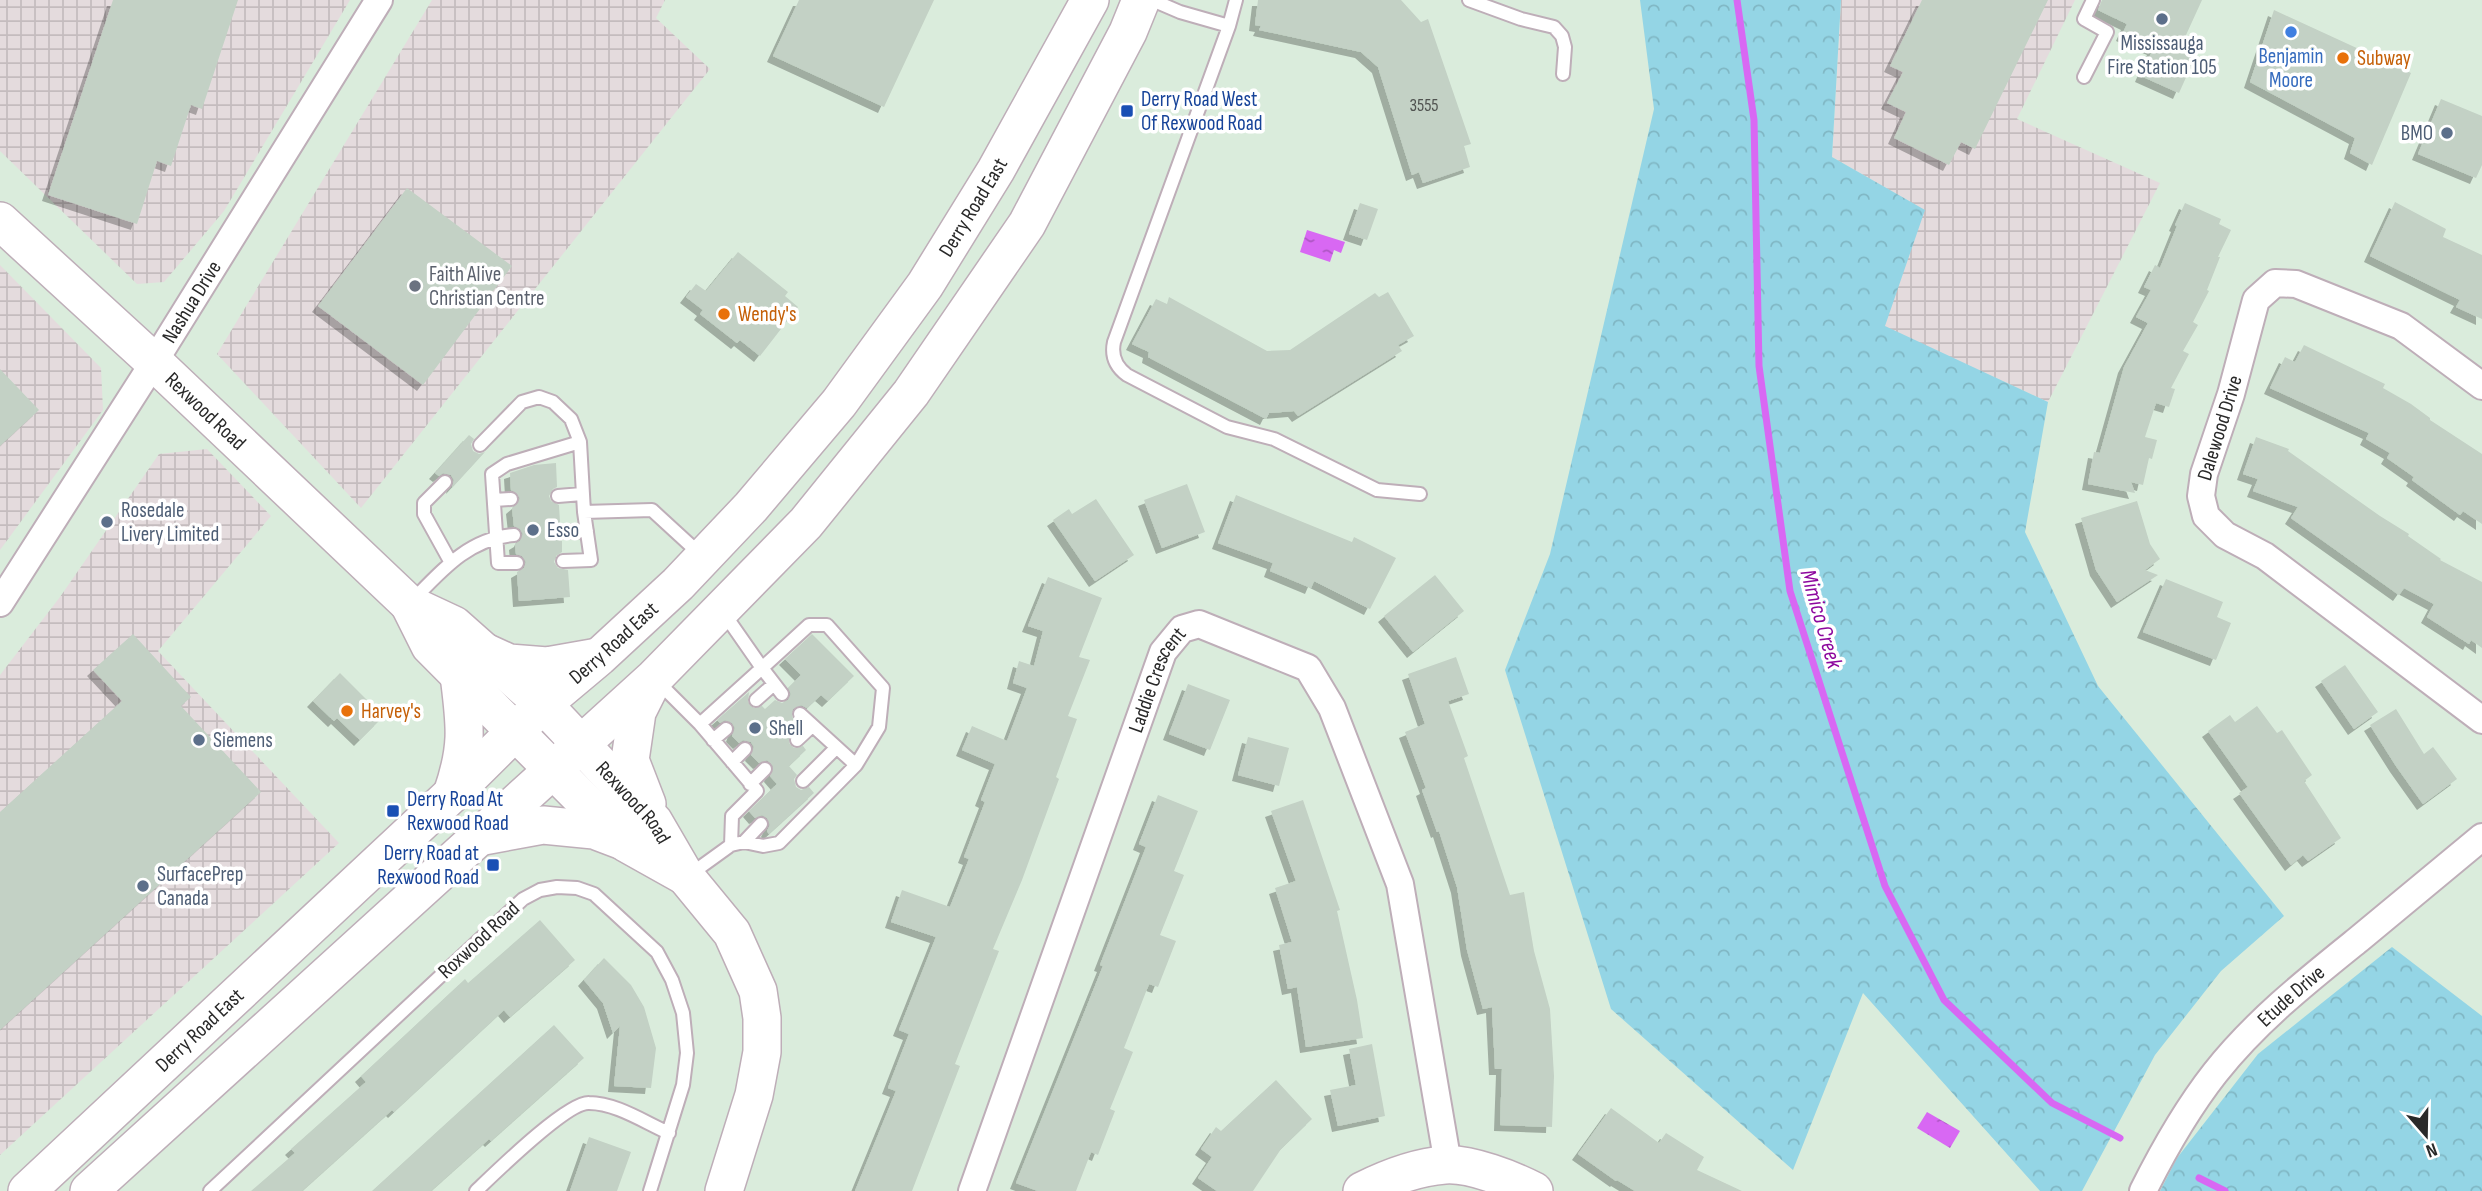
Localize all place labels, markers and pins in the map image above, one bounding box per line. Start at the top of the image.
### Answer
marker: Mississauga Fire Station 105 [2154,11,2170,27]
marker: Benjamin Moore [2283,24,2299,40]
place label: Mississauga Fire Station 105 [2107,31,2217,80]
place label: Benjamin Moore [2259,44,2324,93]
place label: Subway [2357,46,2411,71]
marker: Subway [2335,50,2351,66]
place label: Derry Road West Of Rexwood Road [1141,87,1263,136]
marker: Derry Road West Of Rexwood Road [1119,103,1135,119]
place label: BMO [2401,121,2433,146]
marker: BMO [2439,125,2455,141]
place label: Faith Alive Christian Centre [429,262,544,311]
marker: Faith Alive Christian Centre [407,278,423,294]
place label: Wendy's [738,302,796,327]
marker: Wendy's [716,306,732,322]
place label: Rosedale Livery Limited [121,498,219,547]
marker: Rosedale Livery Limited [99,514,115,530]
place label: Esso [547,518,579,543]
marker: Esso [525,522,541,538]
place label: Harvey's [361,699,421,724]
marker: Harvey's [339,703,355,719]
place label: Shell [769,716,803,741]
marker: Shell [747,720,763,736]
place label: Siemens [213,728,273,753]
marker: Siemens [191,732,207,748]
place label: Derry Road At Rexwood Road [407,787,509,836]
marker: Derry Road At Rexwood Road [385,803,401,819]
place label: Derry Road at Rexwood Road [377,841,479,890]
marker: Derry Road at Rexwood Road [485,857,501,873]
place label: SurfacePrep Canada [157,862,243,911]
marker: SurfacePrep Canada [135,878,151,894]

